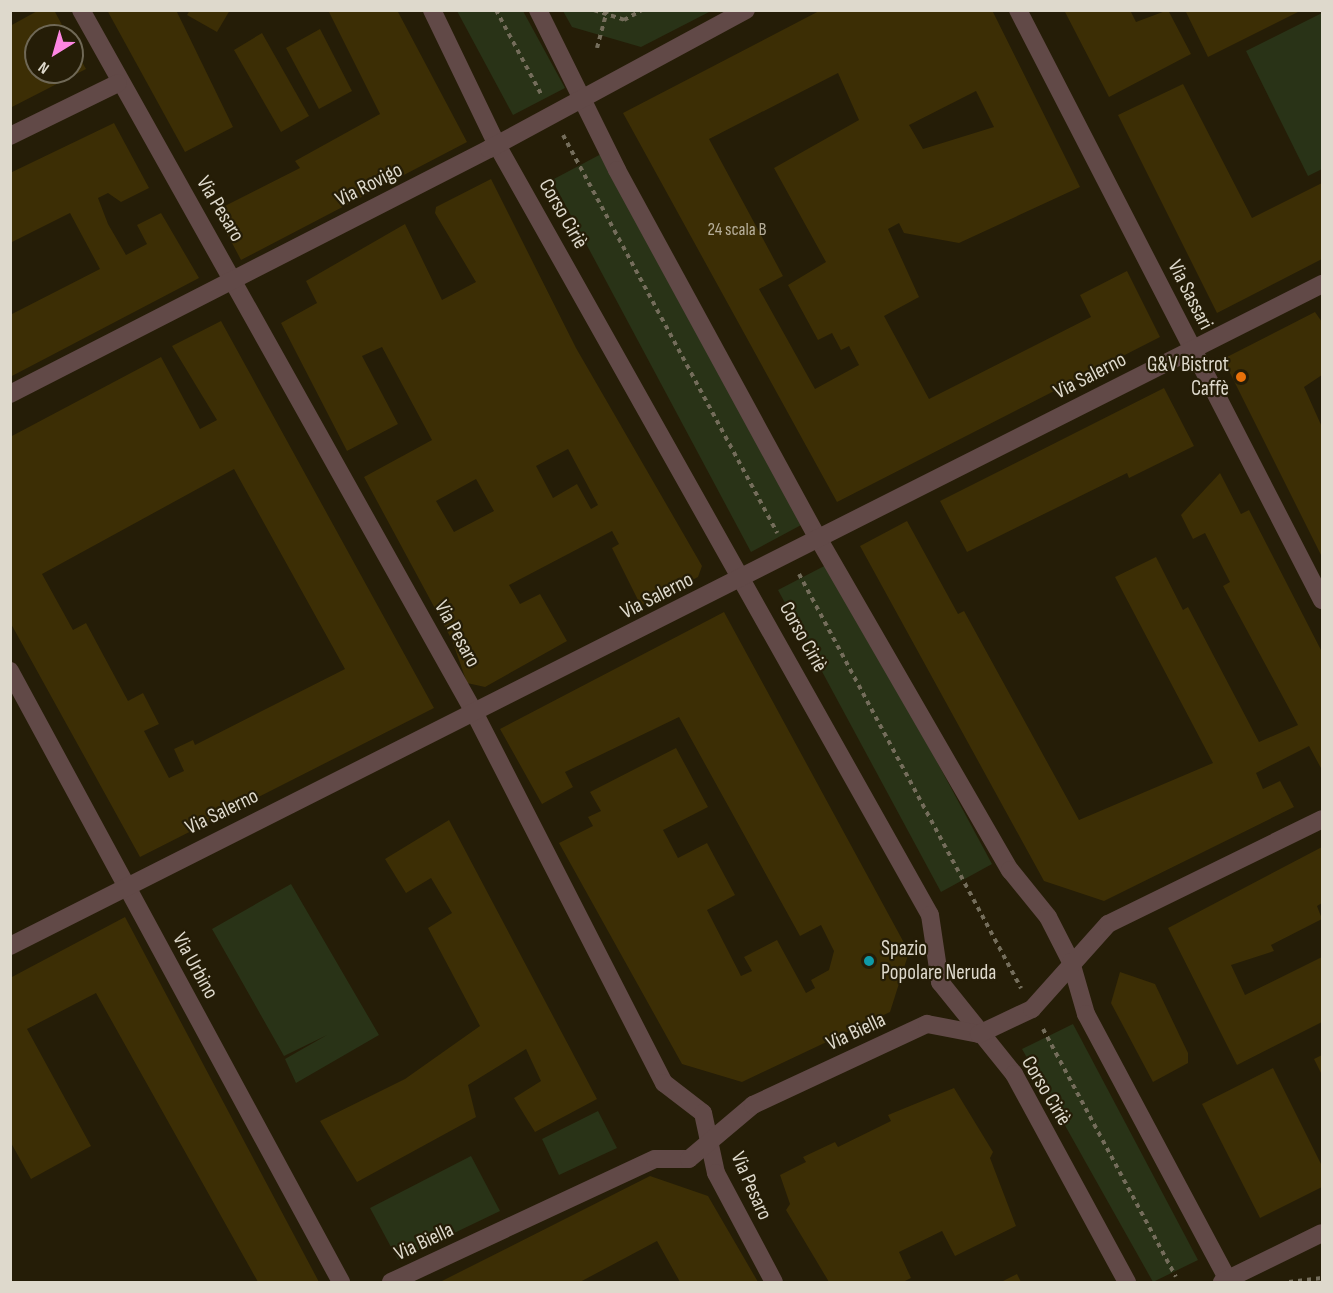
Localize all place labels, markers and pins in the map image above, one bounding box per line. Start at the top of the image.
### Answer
place label: G&V Bistrot Caffè [1147,352,1229,402]
marker: G&V Bistrot Caffè [1234,370,1248,384]
place label: Spazio Popolare Neruda [881,936,996,986]
marker: Spazio Popolare Neruda [862,954,876,968]

